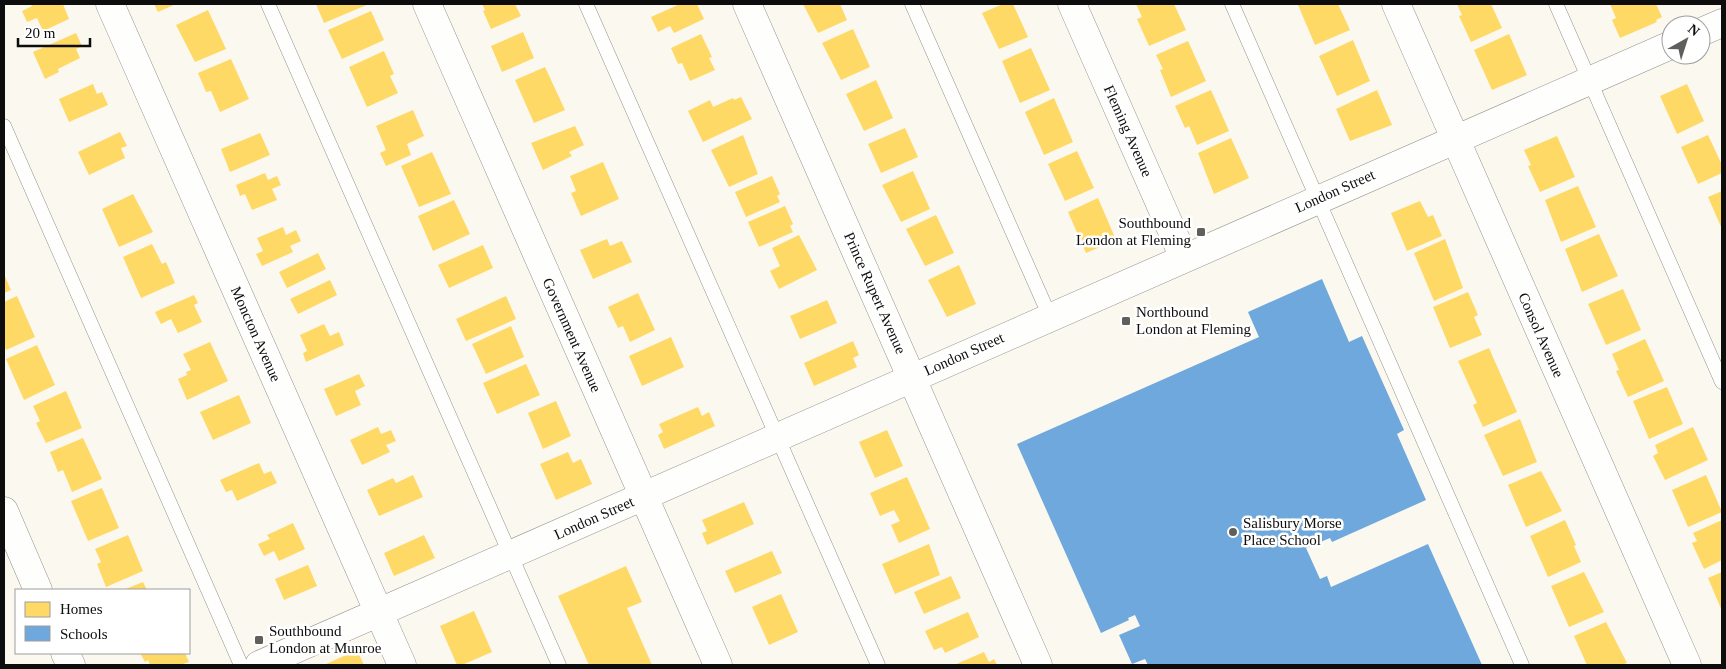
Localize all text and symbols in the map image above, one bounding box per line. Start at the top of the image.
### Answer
scale bar [18,15,90,47]
north arrow [1661,15,1711,65]
text: N [1685,21,1703,39]
text: 20 m [25,25,56,41]
street label: Fleming Avenue [1101,83,1155,180]
street label: London Street [1293,166,1378,216]
place label: Southbound London at Fleming [1076,215,1191,248]
marker: Southbound London at Fleming [1195,226,1207,238]
street label: Prince Rupert Avenue [841,230,909,357]
street label: Government Avenue [540,275,605,395]
street label: Moncton Avenue [228,284,284,384]
street label: Consol Avenue [1515,290,1567,380]
place label: Northbound London at Fleming [1136,304,1251,337]
marker: Northbound London at Fleming [1120,315,1132,327]
street label: London Street [922,329,1007,379]
street label: London Street [552,493,637,543]
place label: Salisbury Morse Place School [1243,515,1342,548]
marker: Salisbury Morse Place School [1227,526,1239,538]
legend [15,589,190,654]
text: Homes [60,601,103,617]
place label: Southbound London at Munroe [269,623,382,656]
text: Schools [60,626,108,642]
marker: Southbound London at Munroe [253,634,265,646]

